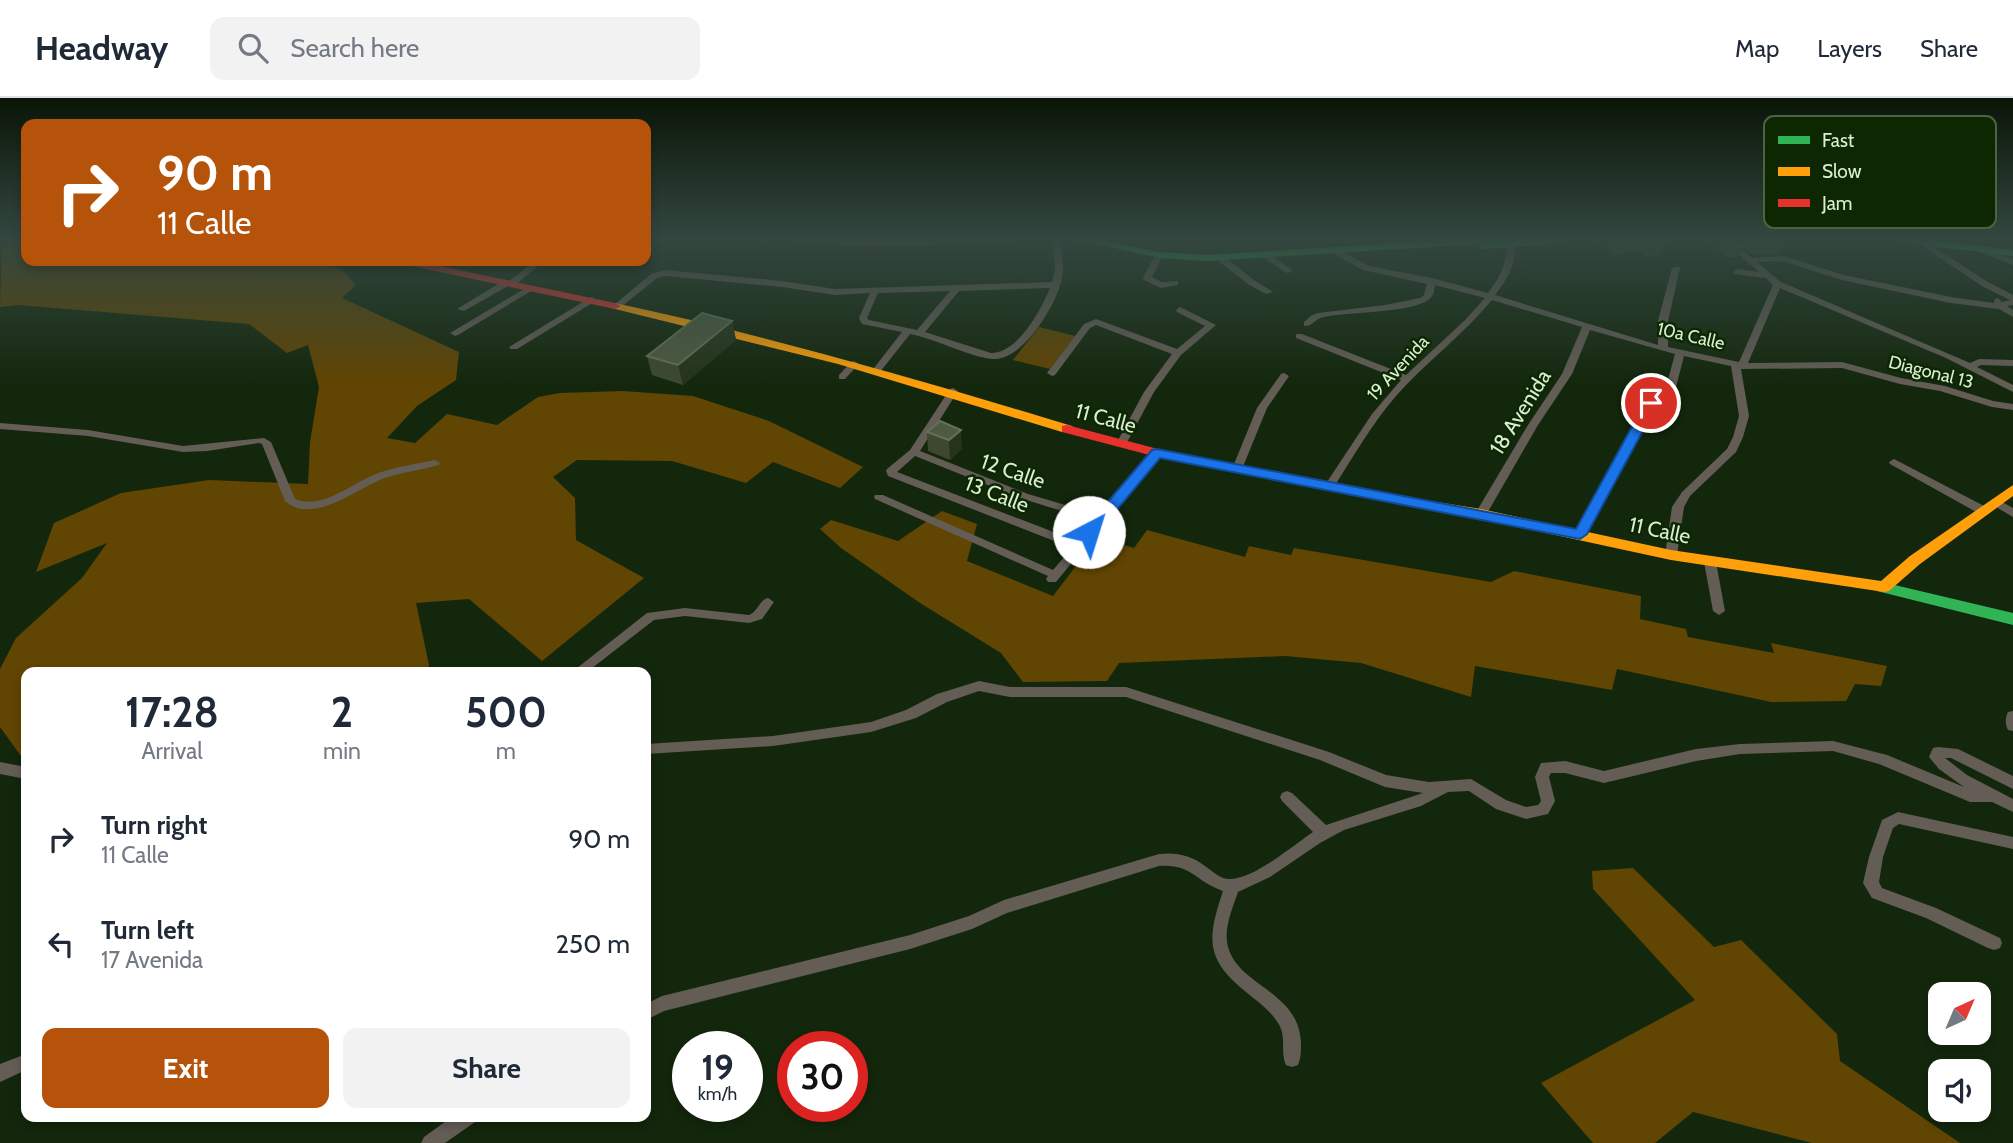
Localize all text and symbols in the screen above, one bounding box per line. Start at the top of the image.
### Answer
search box [210,17,700,80]
text: Headway [35,28,168,68]
icon: search [234,29,272,67]
text: Search here [290,32,419,64]
text: Map [1735,34,1779,63]
text: Layers [1817,34,1882,63]
text: Share [1920,34,1978,63]
legend [1764,116,1996,228]
text: Fast [1822,129,1855,152]
text: 90 m [157,143,273,202]
icon: right [42,147,133,238]
text: Slow [1822,160,1862,183]
text: Jam [1821,192,1852,215]
text: 11 Calle [157,203,251,242]
street label: 10a Calle [1655,318,1727,354]
street label: 19 Avenida [1362,331,1434,405]
street label: Diagonal 13 [1886,351,1976,393]
street label: 18 Avenida [1484,365,1556,459]
pin [1621,373,1681,433]
icon: arrive [1632,384,1670,422]
street label: 11 Calle [1073,398,1139,438]
street label: 12 Calle [978,448,1049,494]
street label: 13 Calle [961,470,1033,518]
position arrow [1052,495,1126,569]
street label: 11 Calle [1627,511,1693,549]
text: 17:28 [125,686,219,738]
text: 2 [331,686,353,738]
text: 500 [465,686,547,738]
text: Arrival [141,737,203,765]
text: min [323,737,361,765]
text: m [496,737,516,765]
text: Turn right [101,809,207,841]
icon: right [42,820,80,858]
text: 90 m [568,823,630,855]
text: 11 Calle [101,841,169,869]
text: Turn left [101,914,194,946]
icon: left [42,925,80,963]
text: 250 m [556,928,630,960]
text: 17 Avenida [101,946,203,974]
north arrow [1928,982,1992,1045]
map controls [1928,982,1991,1122]
button: Exit [42,1028,329,1108]
button: Share [343,1028,630,1108]
speed limit sign: 30 [777,1031,868,1122]
text: 19 [701,1046,734,1089]
button: sound [1928,1059,1991,1122]
text: km/h [698,1083,737,1105]

